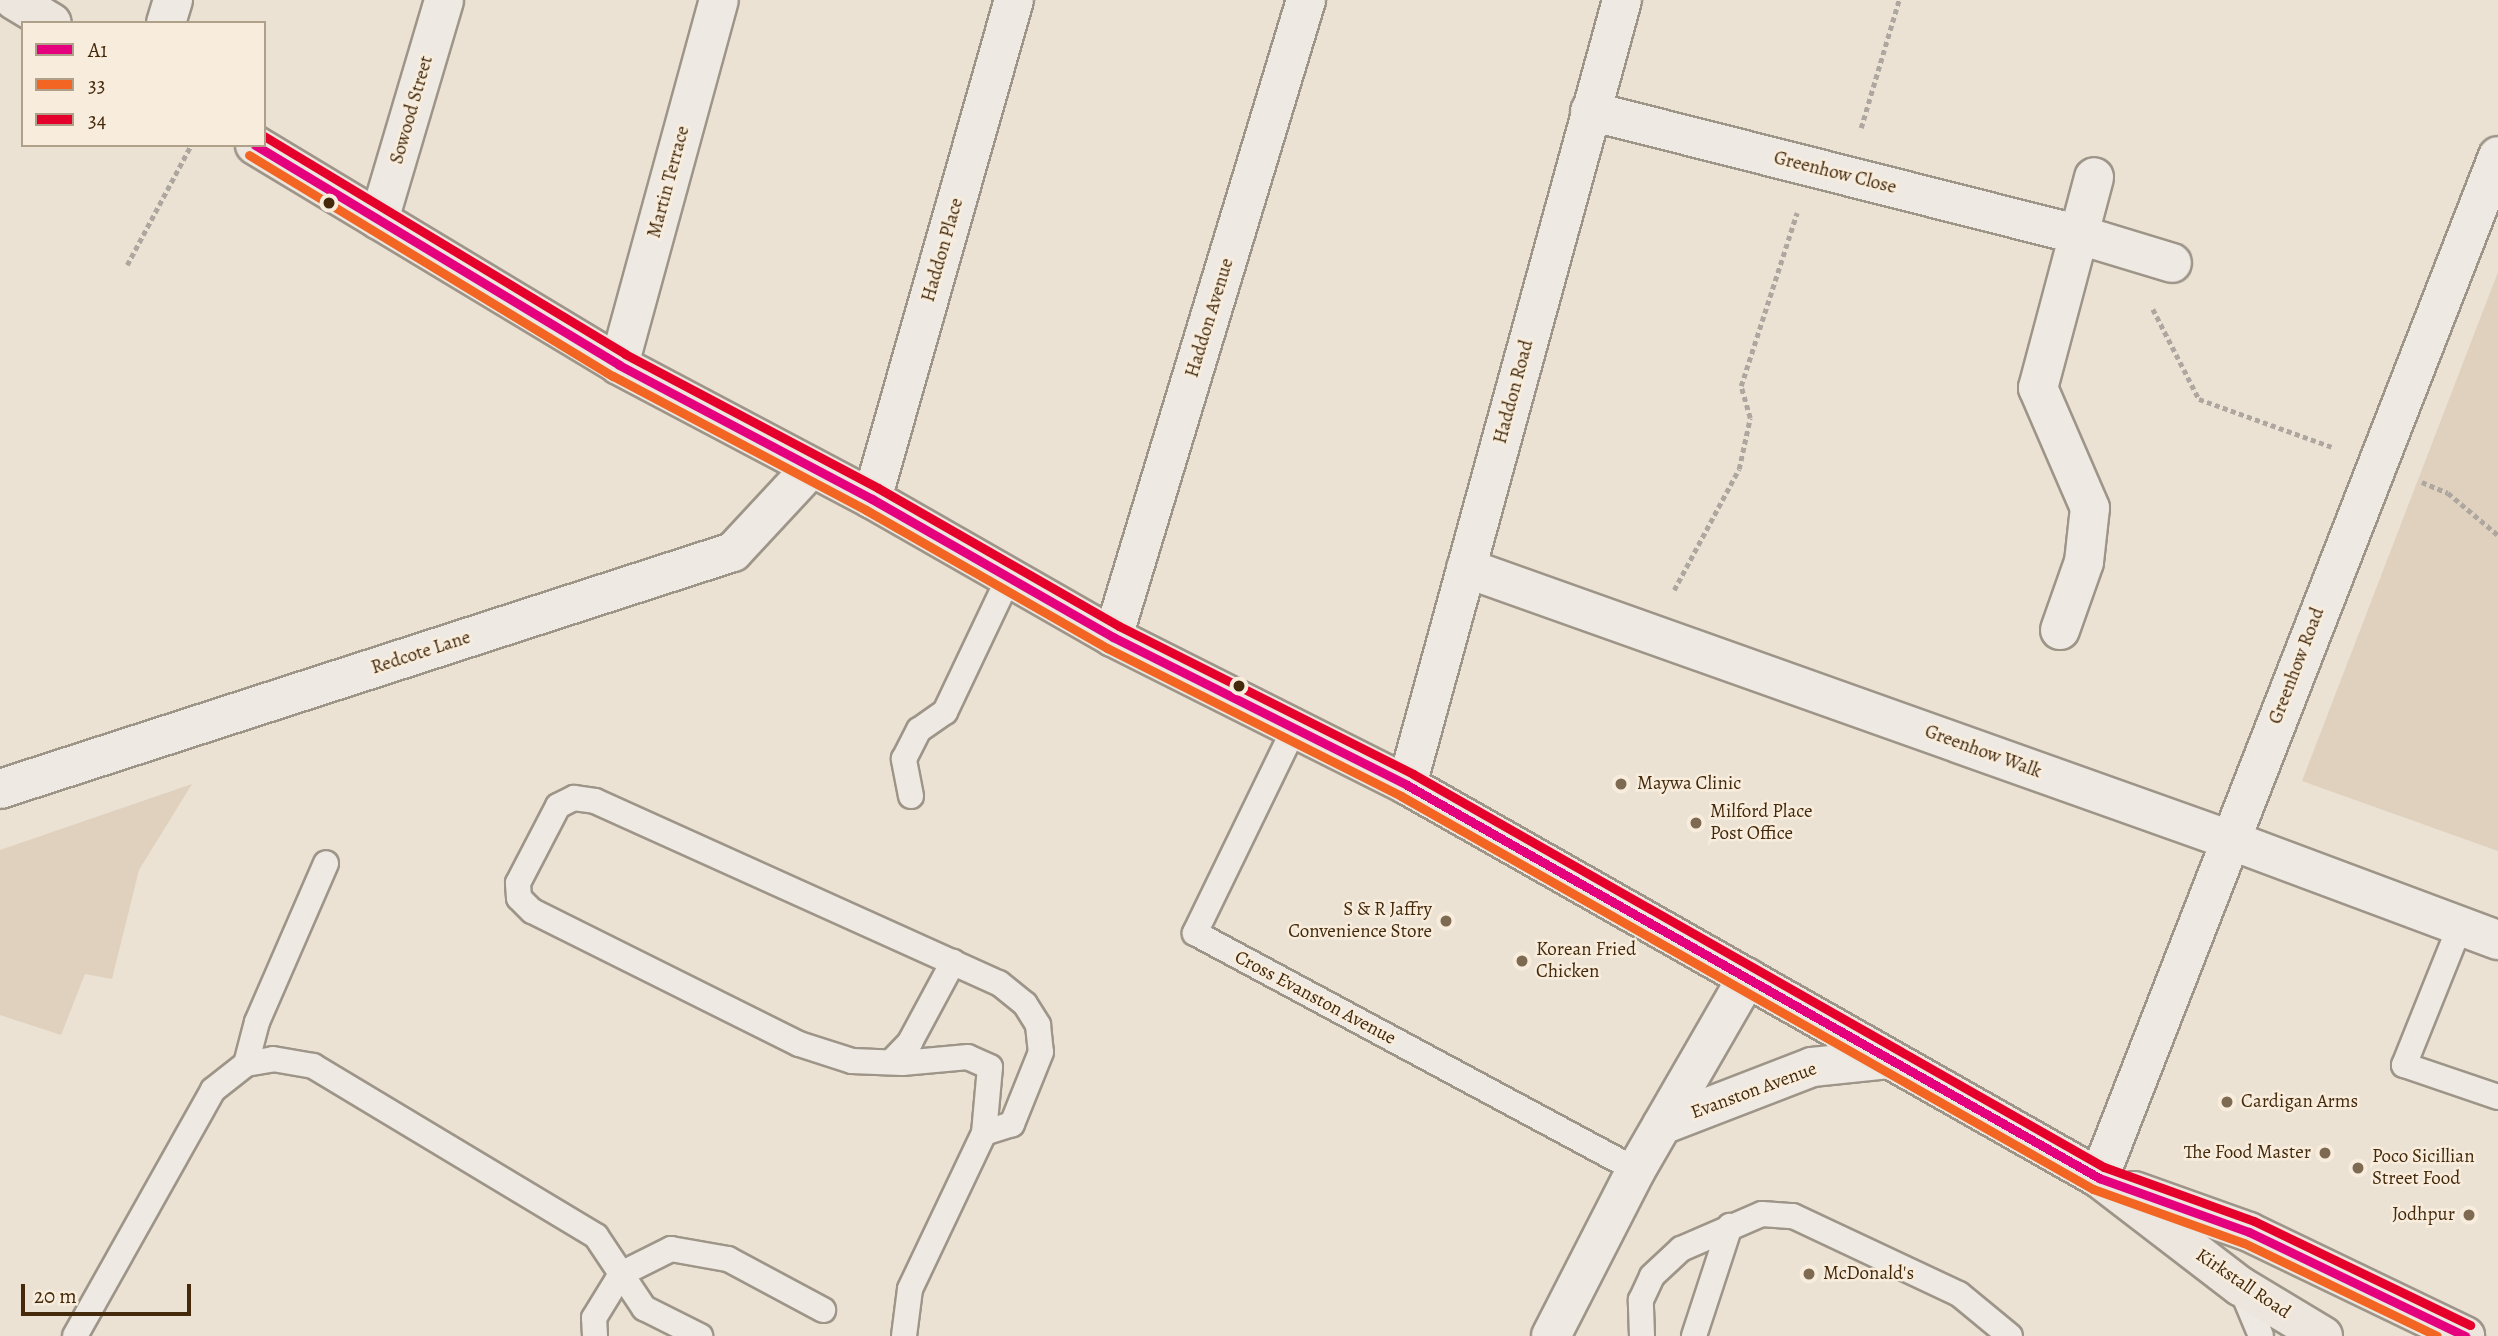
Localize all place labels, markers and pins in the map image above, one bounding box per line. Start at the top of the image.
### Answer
unlabelled marker [322,196,336,210]
unlabelled marker [1232,679,1246,693]
place label: Maywa Clinic [1637,773,1741,795]
marker: Maywa Clinic [1611,774,1631,794]
place label: Milford Place Post Office [1710,801,1813,845]
marker: Milford Place Post Office [1688,815,1704,831]
place label: S & R Jaffry Convenience Store [1288,899,1432,943]
marker: S & R Jaffry Convenience Store [1438,913,1454,929]
place label: Korean Fried Chicken [1536,939,1636,983]
marker: Korean Fried Chicken [1514,953,1530,969]
place label: Cardigan Arms [2241,1091,2358,1113]
marker: Cardigan Arms [2219,1094,2235,1110]
place label: The Food Master [2184,1142,2311,1164]
marker: The Food Master [2317,1145,2333,1161]
place label: Poco Sicillian Street Food [2372,1146,2475,1190]
marker: Poco Sicillian Street Food [2350,1160,2366,1176]
place label: Jodhpur [2392,1204,2455,1226]
marker: Jodhpur [2461,1207,2477,1223]
place label: McDonald's [1823,1263,1914,1285]
marker: McDonald's [1801,1266,1817,1282]

